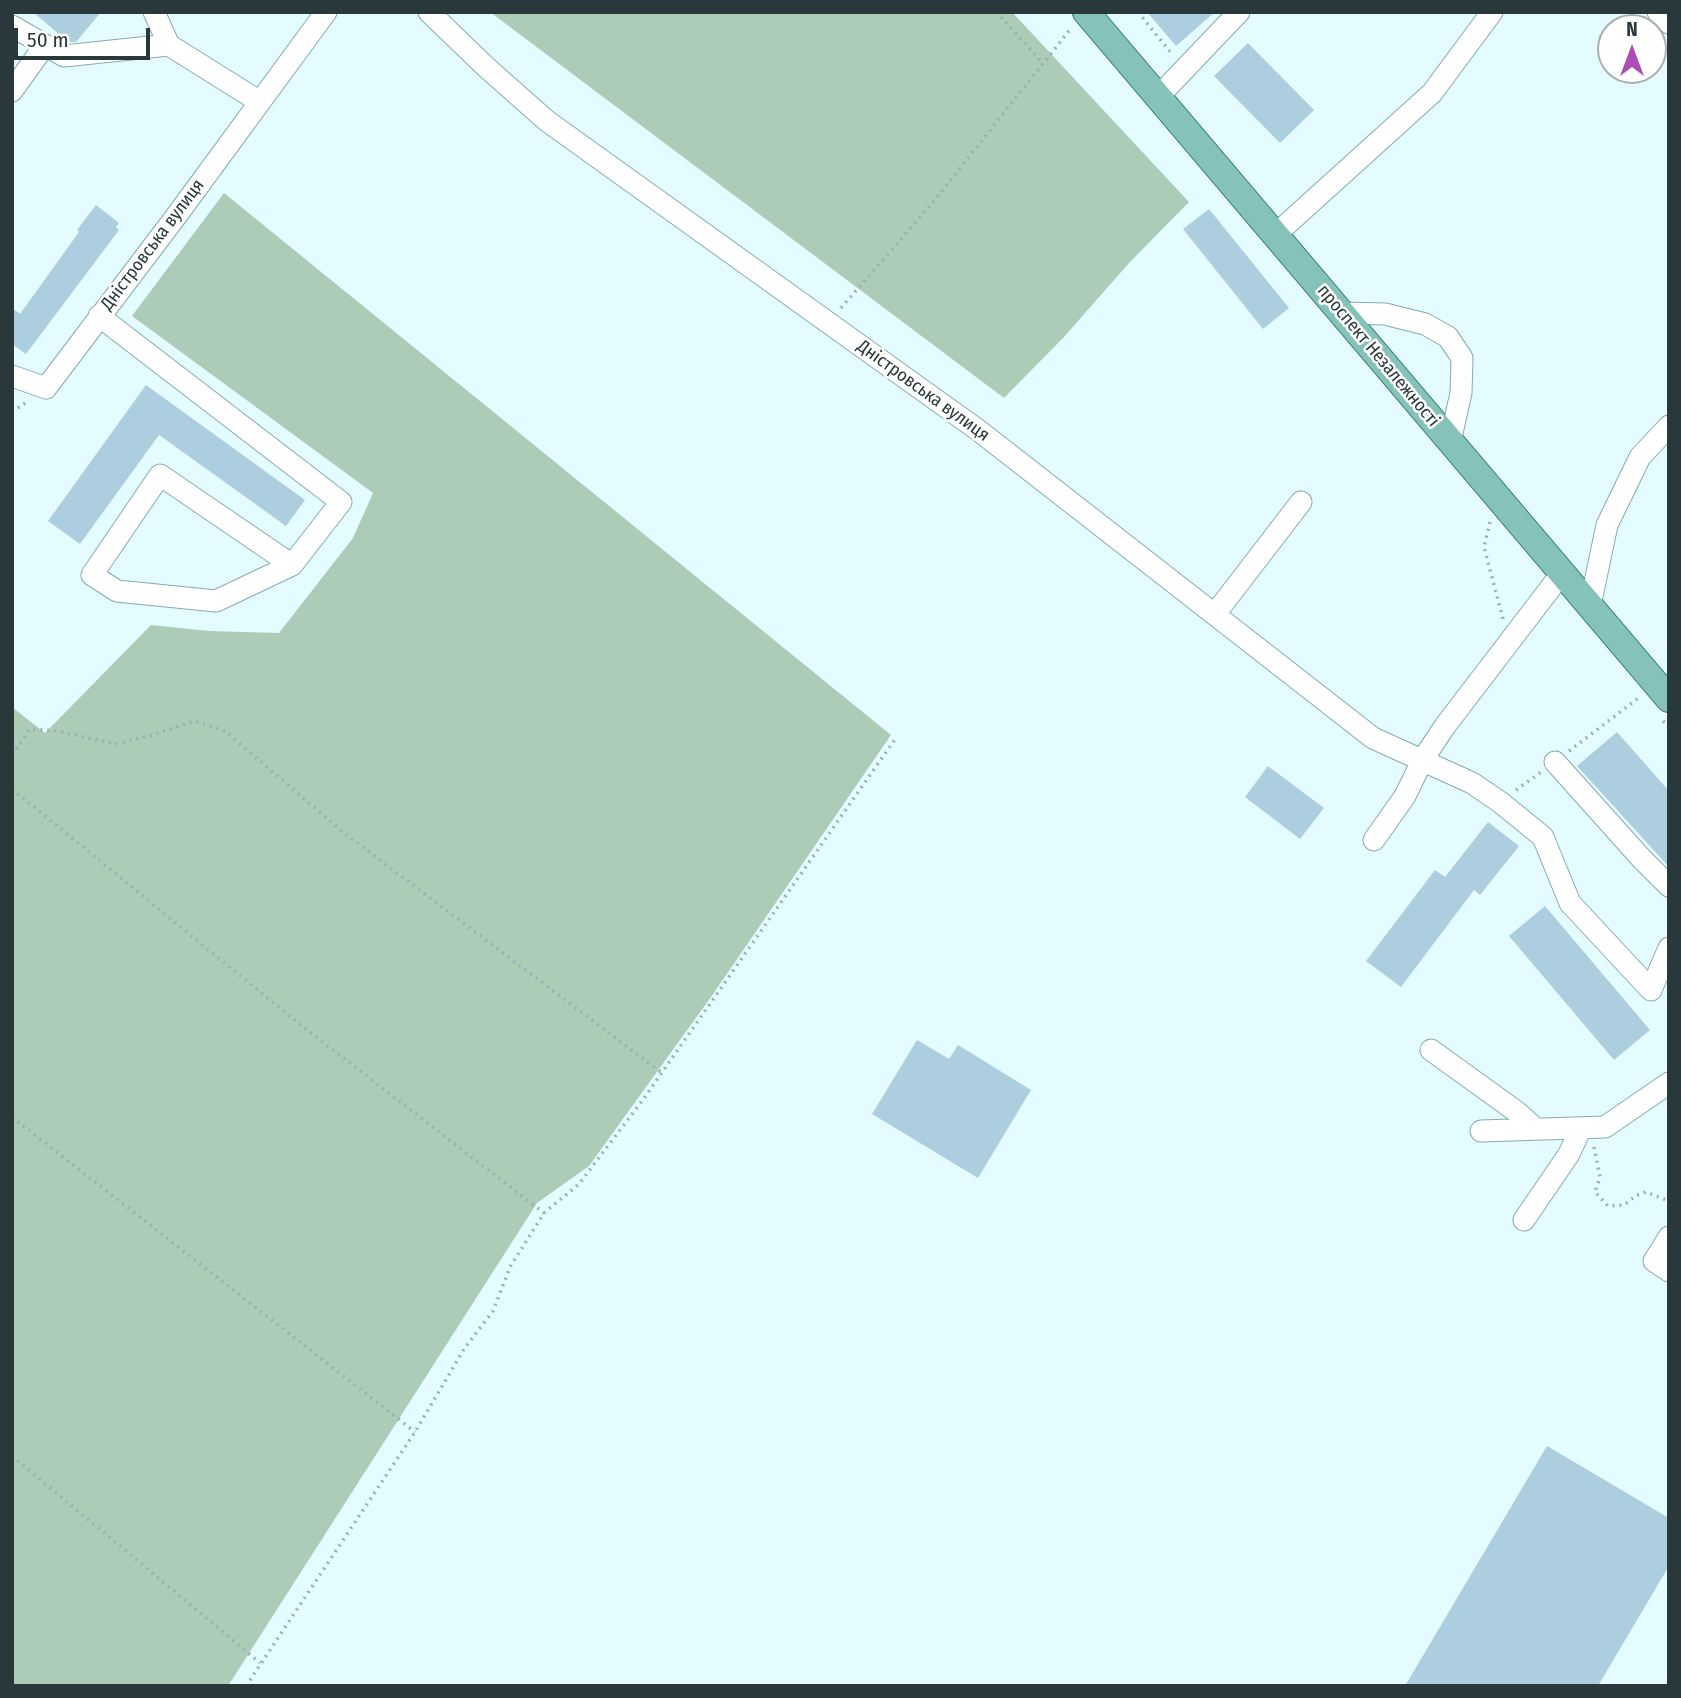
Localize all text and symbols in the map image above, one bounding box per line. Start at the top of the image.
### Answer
scale bar [18,14,154,58]
north arrow [1597,14,1667,84]
text: N [1626,18,1638,41]
text: 50 m [27,27,69,53]
street label: Дністровська вулиця [97,175,209,315]
street label: проспект Незалежності [1312,281,1444,431]
street label: Дністровська вулиця [853,336,993,446]

